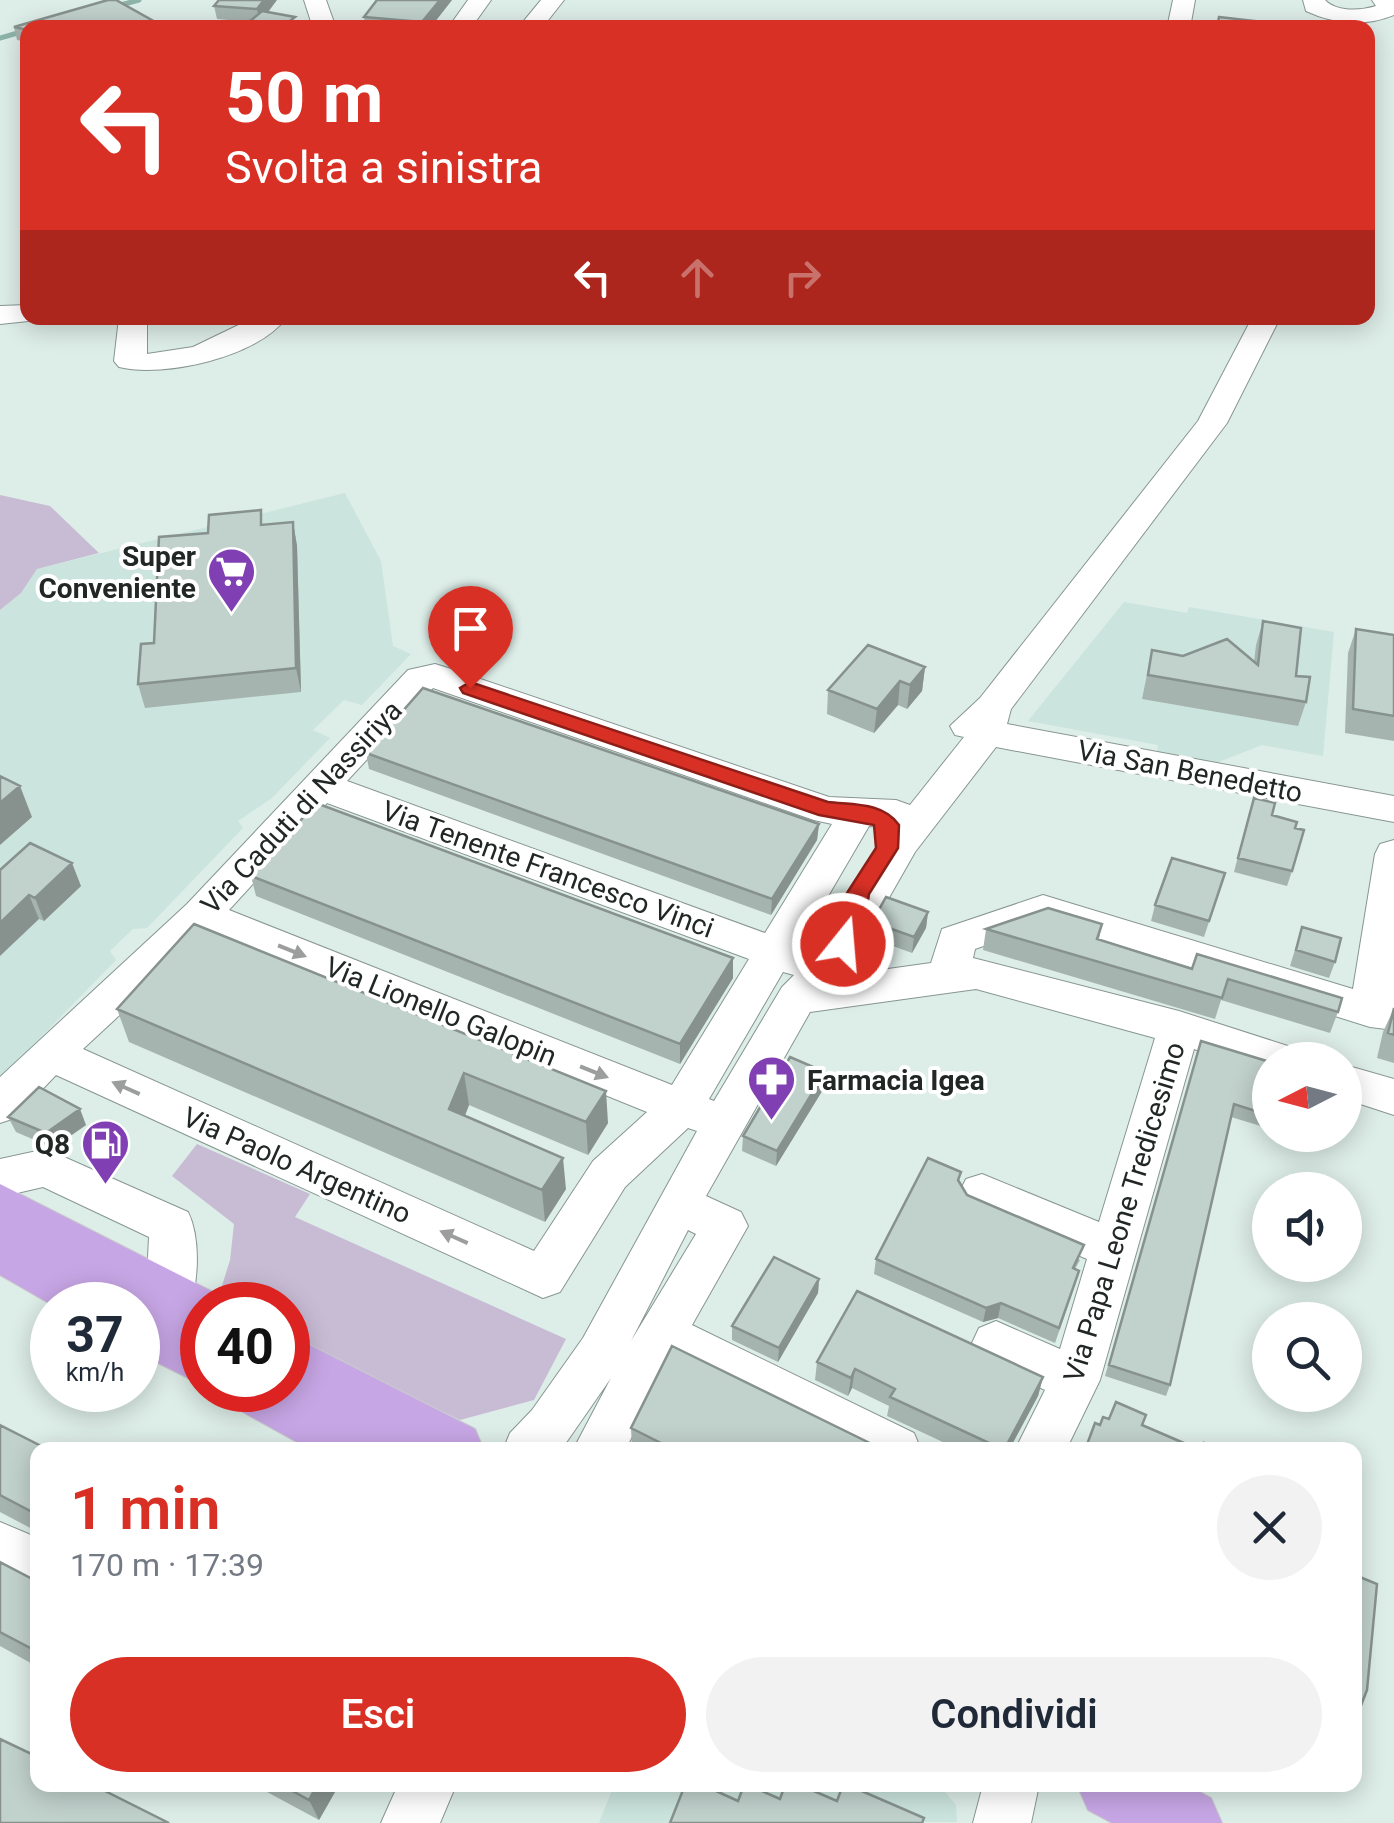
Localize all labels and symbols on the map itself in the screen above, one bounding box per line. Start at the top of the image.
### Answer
place label: Super Conveniente [39,540,196,605]
supermarket icon: Super Conveniente [205,546,257,614]
pin [428,586,513,689]
street label: Via Caduti di Nassiriya [194,694,409,921]
street label: Via San Benedetto [1075,734,1305,809]
street label: Via Tenente Francesco Vinci [377,794,718,945]
position arrow [791,892,895,996]
one-way arrow [277,944,307,960]
street label: Via Lionello Galopin [320,950,561,1073]
street label: Via Papa Leone Tredicesimo [1057,1038,1192,1386]
north arrow [1252,1042,1362,1152]
pharmacy icon: Farmacia Igea [746,1054,798,1122]
place label: Farmacia Igea [807,1064,985,1097]
one-way arrow [579,1065,609,1081]
one-way arrow [112,1080,141,1096]
street label: Via Paolo Argentino [178,1100,416,1231]
fuel station icon: Q8 [79,1118,131,1186]
place label: Q8 [35,1128,70,1161]
one-way arrow [439,1229,469,1245]
speed limit sign: 40 [180,1282,310,1412]

